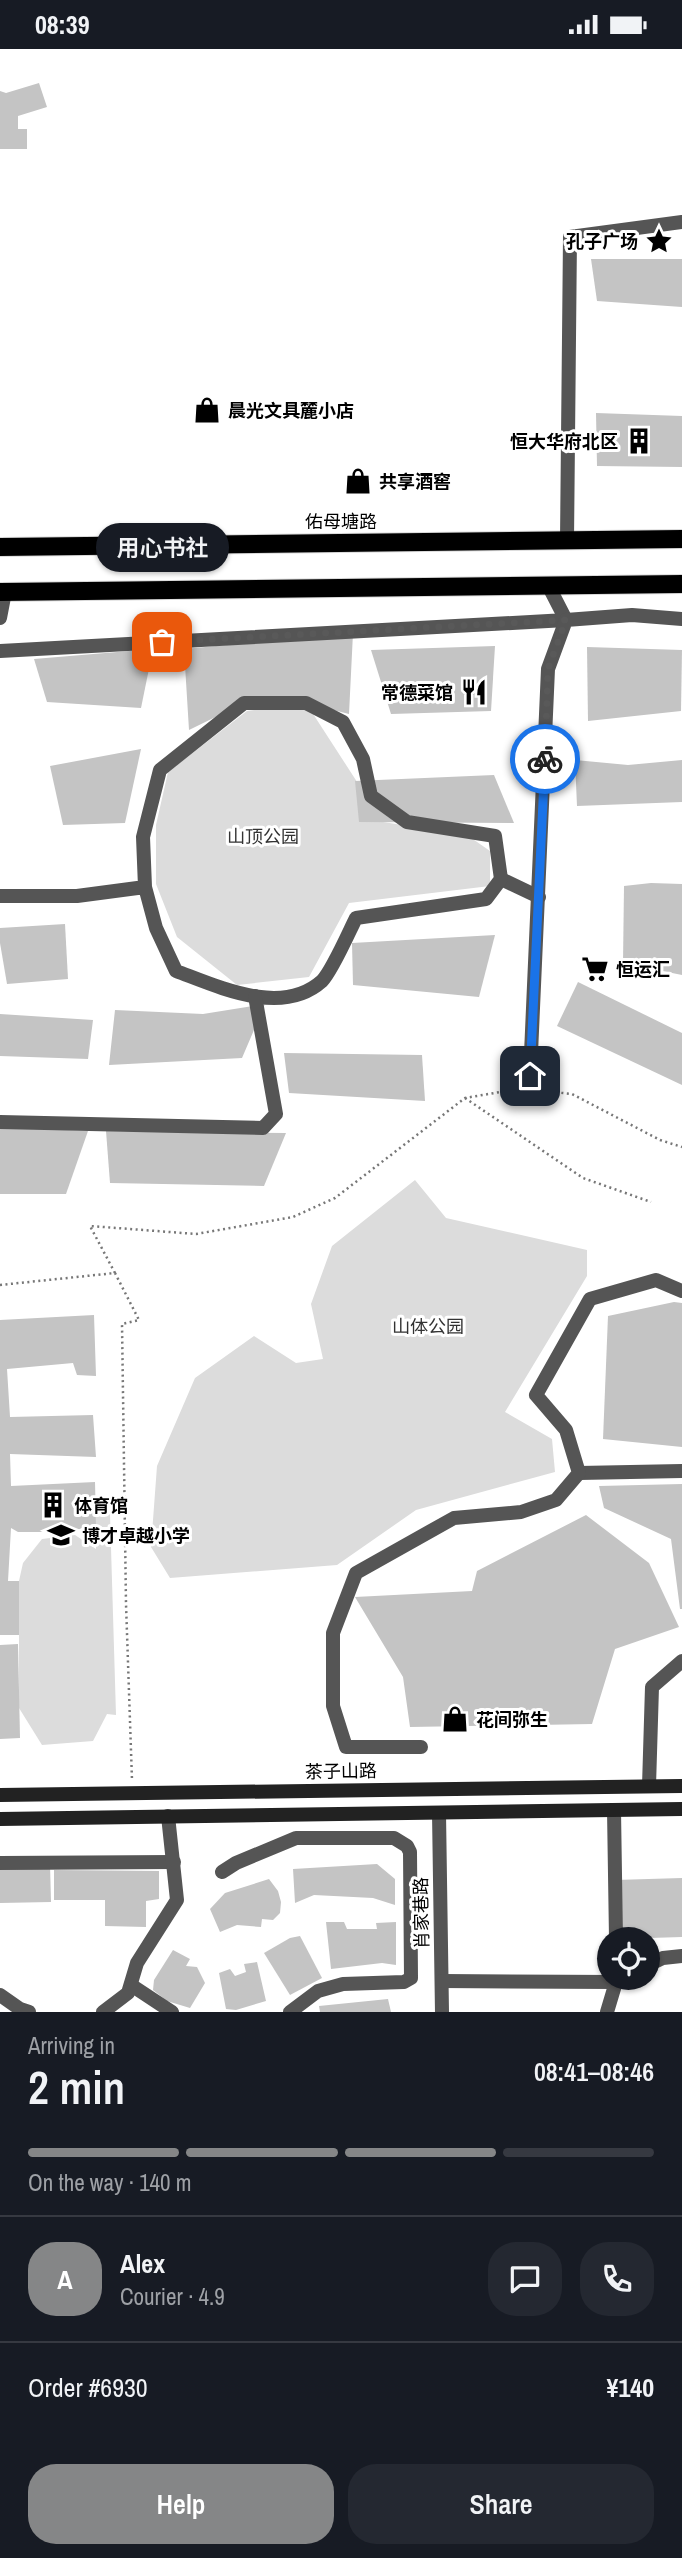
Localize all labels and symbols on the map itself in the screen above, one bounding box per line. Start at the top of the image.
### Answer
place icon: 孔子广场 [644,226,674,256]
place label: 孔子广场 [566,229,638,254]
shop icon: 晨光文具麓小店 [192,395,222,425]
place label: 晨光文具麓小店 [228,398,354,423]
building icon: 恒大华府北区 [624,426,654,456]
place label: 恒大华府北区 [510,429,618,454]
shop icon: 共享酒窖 [343,466,373,496]
place label: 共享酒窖 [379,469,451,494]
street label: 佑母塘路 [305,509,377,534]
callout: 用心书社 [96,523,228,572]
pin [132,612,192,672]
restaurant icon: 常德菜馆 [459,677,489,707]
place label: 常德菜馆 [381,680,453,705]
courier [510,724,580,794]
park label: 山顶公园 [227,824,299,849]
supermarket icon: 恒运汇 [580,954,610,984]
place label: 恒运汇 [616,957,670,982]
pin [500,1046,560,1106]
park label: 山体公园 [392,1314,464,1339]
building icon: 体育馆 [38,1490,68,1520]
place label: 体育馆 [74,1493,128,1518]
school or university icon: 博才卓越小学 [46,1520,76,1550]
place label: 博才卓越小学 [82,1523,190,1548]
shop icon: 花间弥生 [440,1704,470,1734]
place label: 花间弥生 [476,1707,548,1732]
street label: 茶子山路 [305,1758,377,1784]
street label: 肖家巷路 [408,1877,434,1949]

